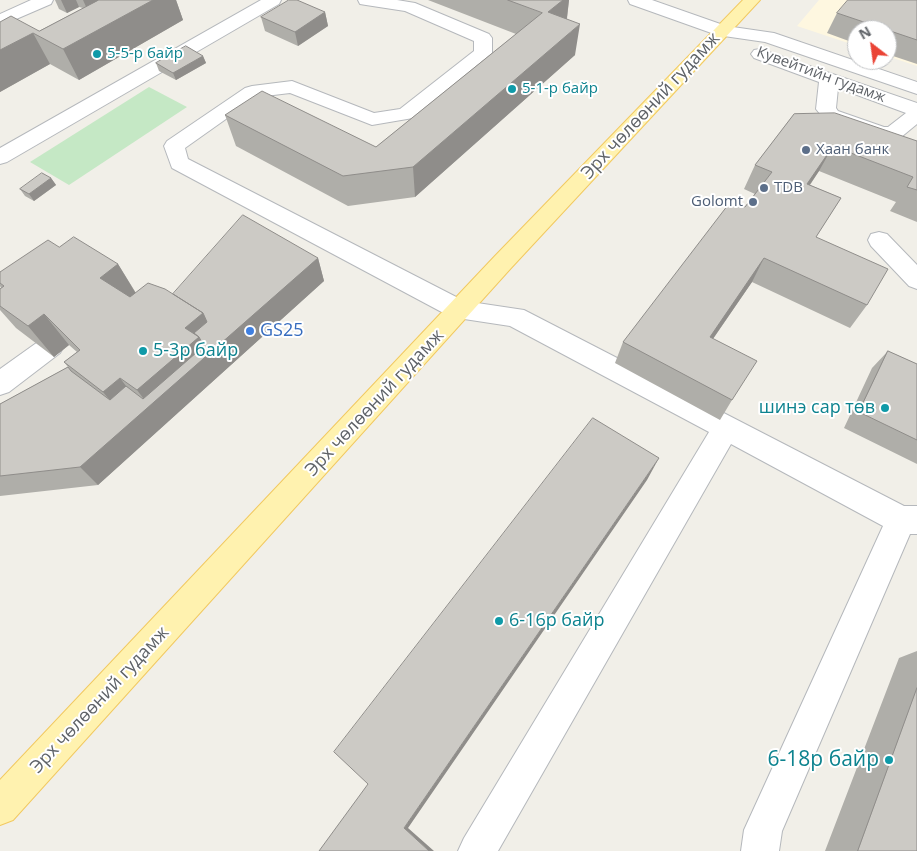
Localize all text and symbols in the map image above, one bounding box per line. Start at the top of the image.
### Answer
north arrow [847,20,897,70]
text: N [855,21,874,44]
street label: Эрх чөлөөний гудамж [577,28,725,184]
street label: Кувейтийн гудамж [754,43,888,107]
place label: 5-5-р байр [107,45,183,63]
marker: 5-5-р байр [91,48,103,60]
place label: 5-1-р байр [522,80,598,98]
marker: 5-1-р байр [506,83,518,95]
place label: Хаан банк [816,141,889,159]
marker: Хаан банк [800,144,812,156]
place label: TDB [774,179,803,197]
marker: TDB [758,182,770,194]
place label: Golomt [691,193,743,211]
marker: Golomt [747,196,759,208]
place label: GS25 [260,320,304,342]
marker: GS25 [244,325,256,337]
street label: Эрх чөлөөний гудамж [301,325,449,481]
place label: 5-3р байр [153,340,238,362]
marker: 5-3р байр [137,345,149,357]
place label: шинэ сар төв [759,397,875,419]
marker: шинэ сар төв [879,402,891,414]
place label: 6-16р байр [509,610,605,632]
marker: 6-16р байр [493,615,505,627]
street label: Эрх чөлөөний гудамж [26,622,174,778]
place label: 6-18р байр [768,747,879,773]
marker: 6-18р байр [883,754,895,766]

